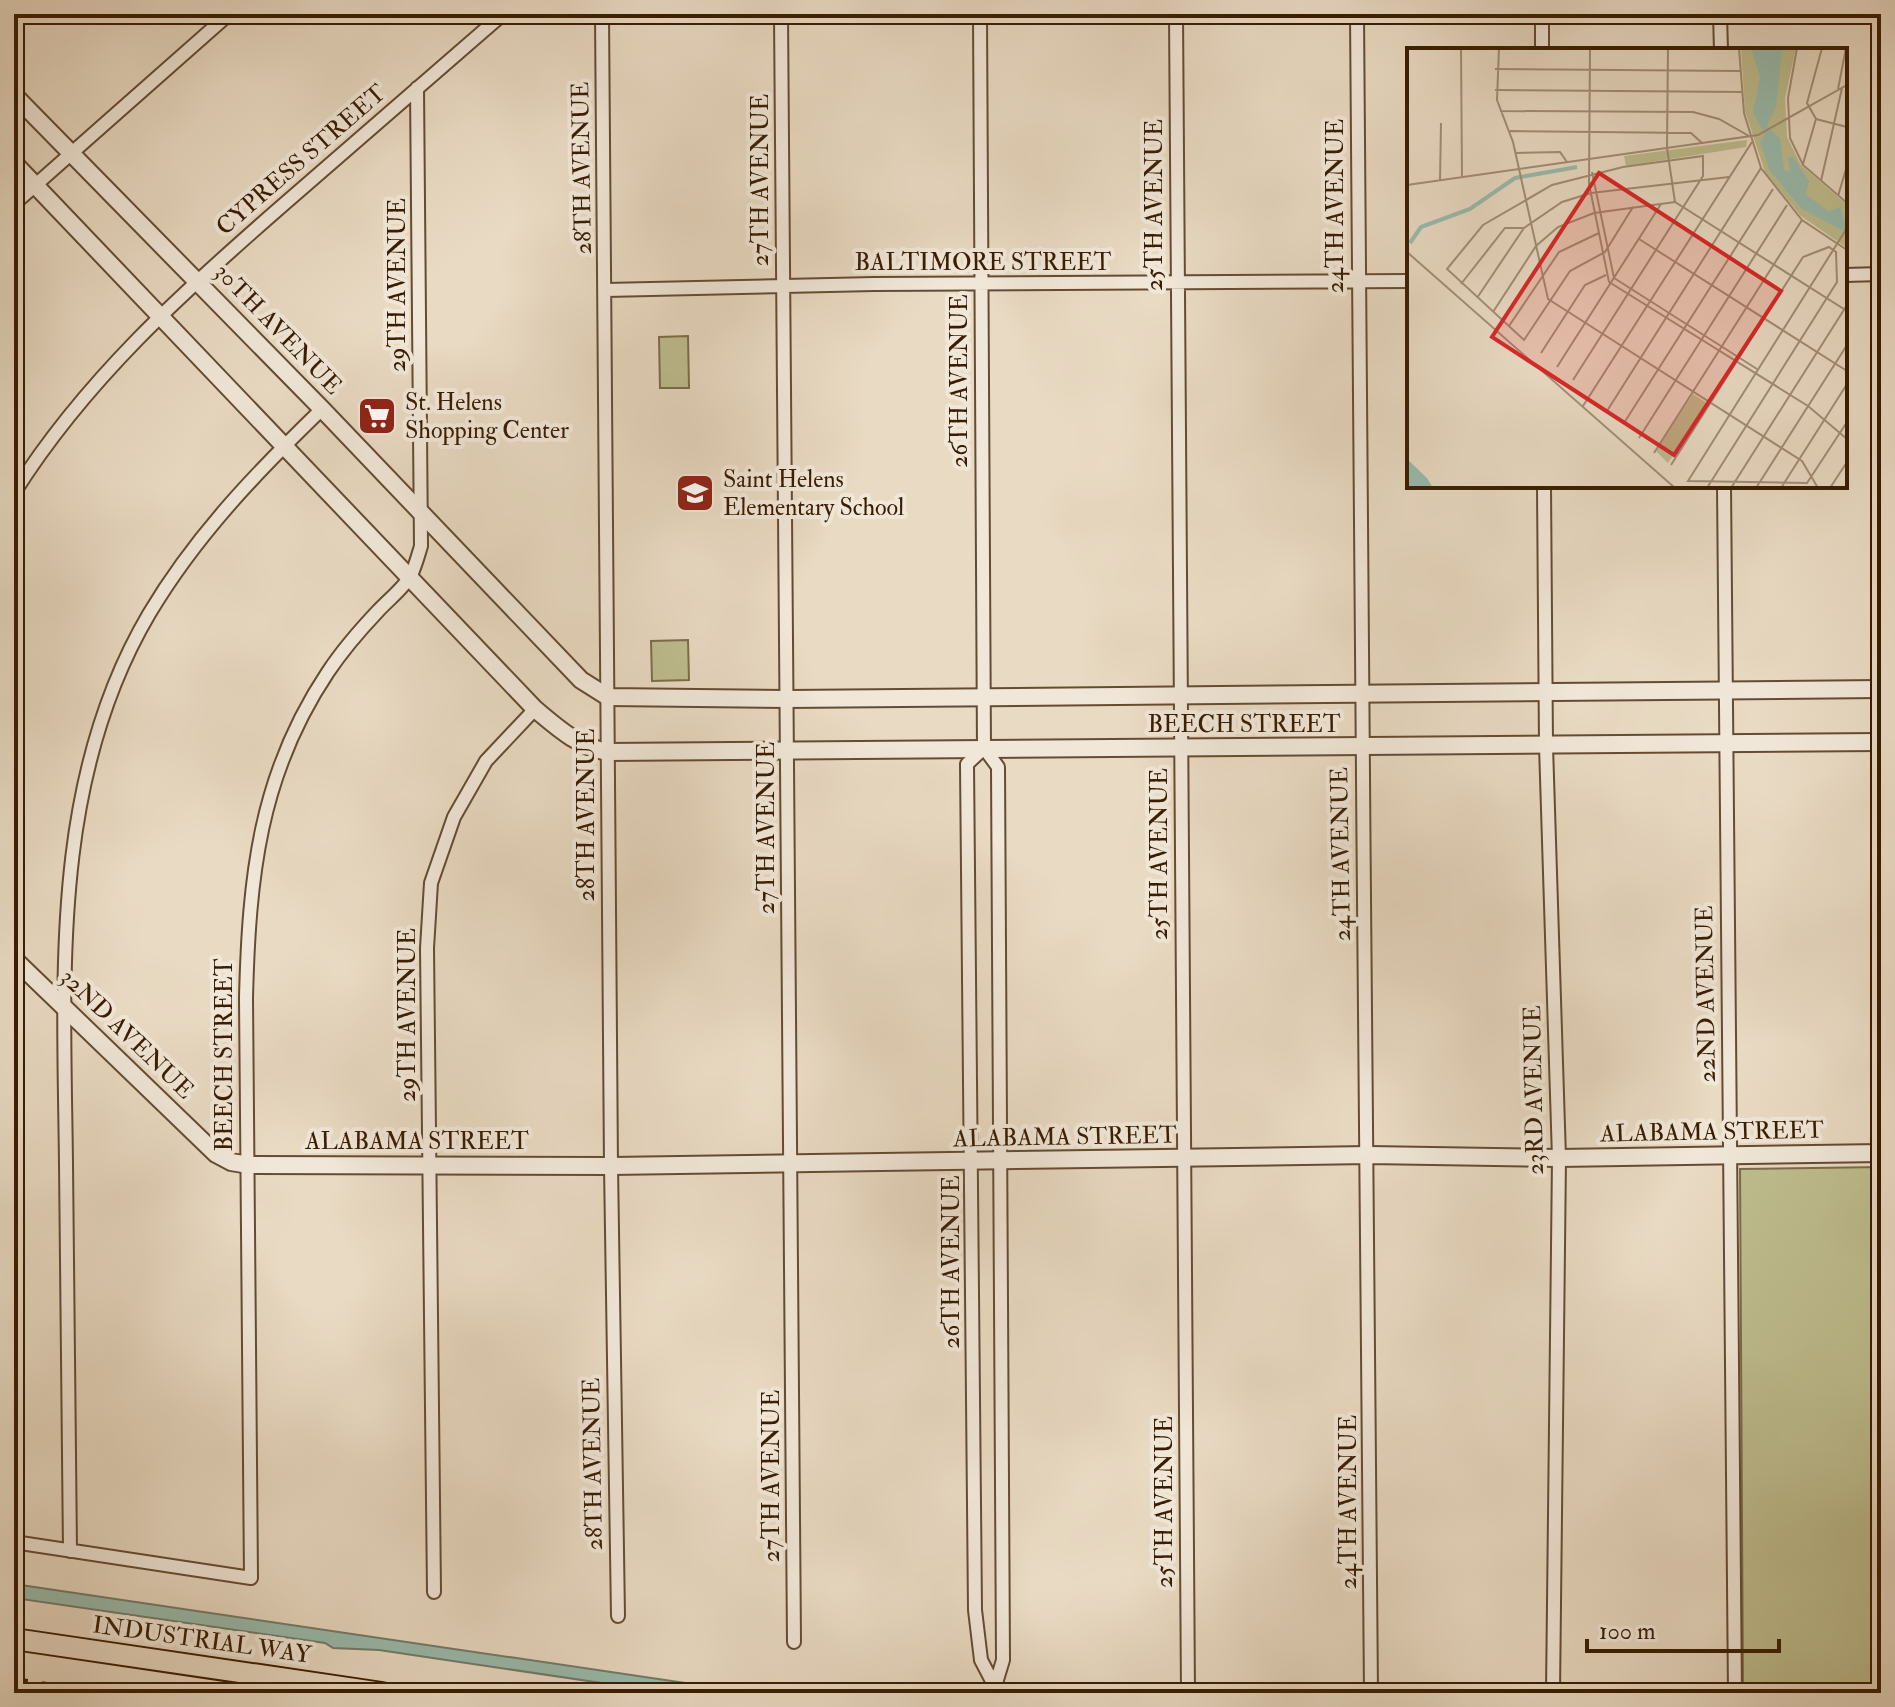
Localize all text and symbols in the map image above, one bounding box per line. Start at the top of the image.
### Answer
inset map [1407,48,1847,488]
street label: CYPRESS STREET [210,78,393,242]
street label: 28TH AVENUE [565,81,599,255]
street label: 27TH AVENUE [745,94,776,266]
street label: 25TH AVENUE [1139,119,1170,291]
street label: 24TH AVENUE [1320,119,1351,293]
street label: 29TH AVENUE [382,198,413,372]
street label: BALTIMORE STREET [855,247,1112,278]
street label: 30TH AVENUE [207,257,349,401]
street label: 26TH AVENUE [944,294,975,468]
place label: St. Helens Shopping Center [405,387,569,446]
supermarket icon: St. Helens Shopping Center [356,395,398,437]
place label: Saint Helens Elementary School [723,464,904,523]
school or university icon: Saint Helens Elementary School [674,472,716,514]
street label: BEECH STREET [1147,709,1341,740]
street label: 28TH AVENUE [571,729,602,901]
street label: 27TH AVENUE [751,742,782,914]
street label: 24TH AVENUE [1324,766,1358,942]
street label: 25TH AVENUE [1144,768,1175,940]
street label: 22ND AVENUE [1689,905,1723,1083]
street label: 29TH AVENUE [392,928,423,1102]
street label: BEECH STREET [209,958,240,1152]
street label: 32ND AVENUE [54,962,200,1106]
street label: 23RD AVENUE [1517,1005,1551,1175]
street label: ALABAMA STREET [1599,1115,1824,1149]
street label: ALABAMA STREET [952,1120,1177,1154]
street label: ALABAMA STREET [304,1126,529,1157]
street label: 26TH AVENUE [936,1175,967,1349]
street label: 28TH AVENUE [576,1377,610,1551]
street label: 27TH AVENUE [756,1390,787,1562]
street label: 24TH AVENUE [1333,1415,1364,1589]
street label: 25TH AVENUE [1149,1416,1180,1588]
scale bar [1587,1603,1779,1653]
street label: INDUSTRIAL WAY [91,1609,314,1671]
text: 100 m [1599,1616,1656,1647]

